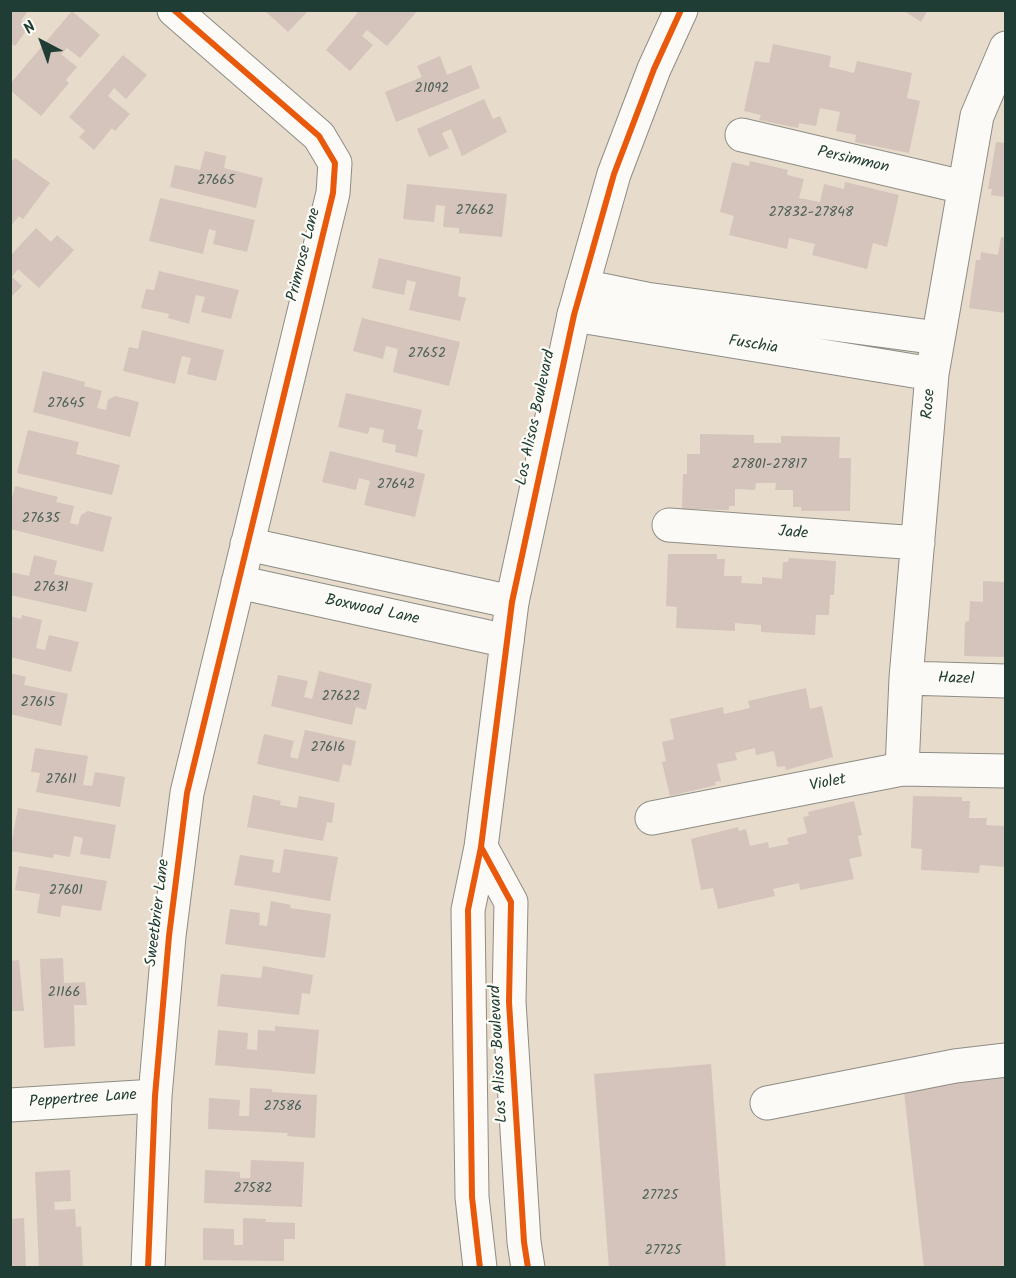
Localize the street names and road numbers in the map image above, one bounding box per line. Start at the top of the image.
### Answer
street label: Persimmon [815,143,891,179]
street label: Primrose Lane [284,206,326,304]
street label: Fuschia [727,333,779,359]
street label: Los Alisos Boulevard [513,349,561,487]
street label: Rose [919,388,941,420]
street label: Jade [777,523,809,545]
street label: Boxwood Lane [323,592,421,630]
street label: Hazel [937,670,975,690]
street label: Violet [808,771,848,797]
street label: Sweetbrier Lane [143,858,175,968]
street label: Los Alisos Boulevard [487,985,513,1123]
street label: Peppertree Lane [28,1087,138,1113]

